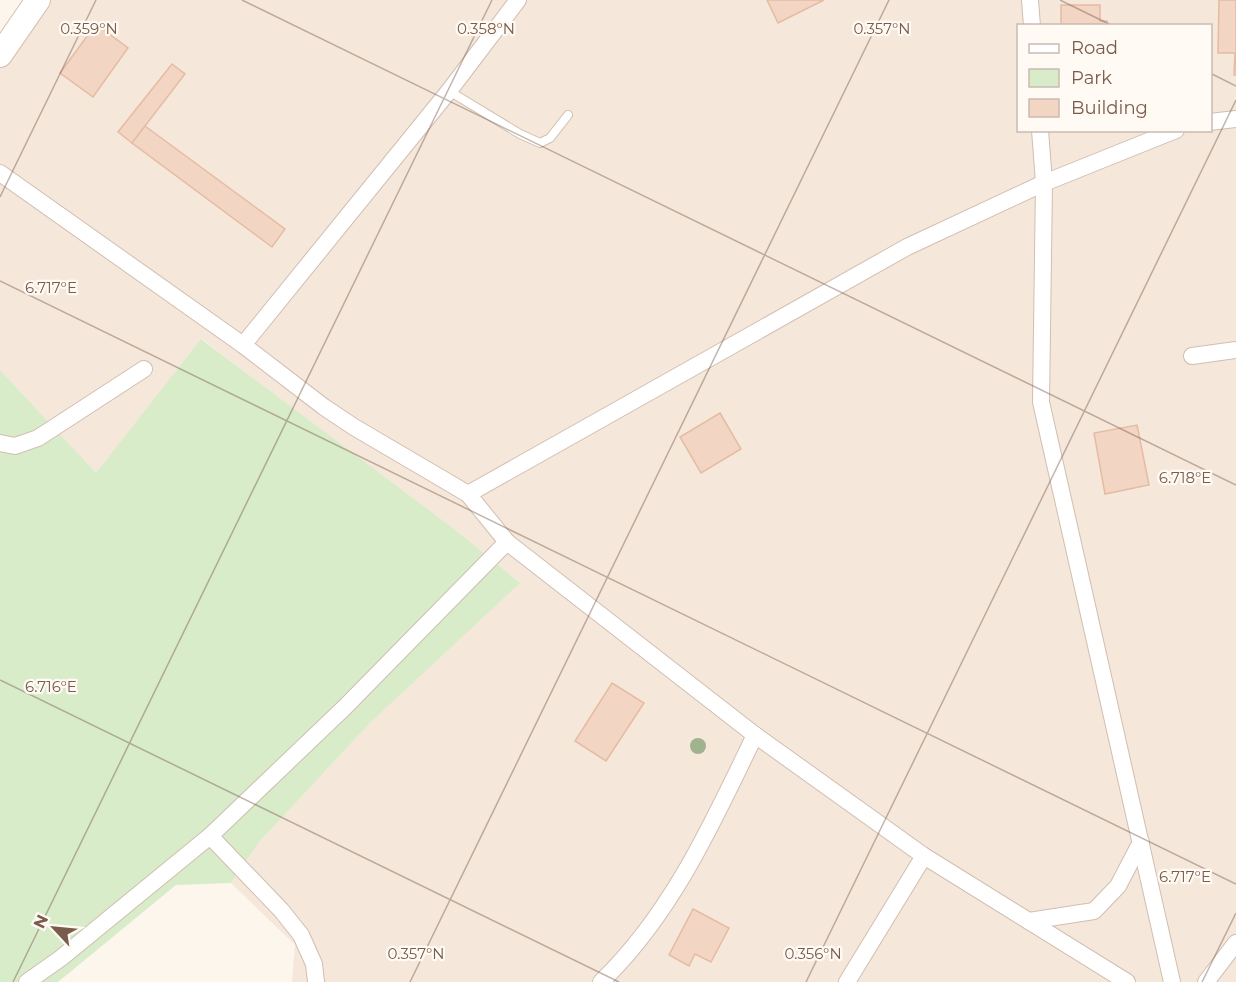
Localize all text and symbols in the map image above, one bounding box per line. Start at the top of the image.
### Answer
text: 0.359°N [60,19,118,38]
text: 0.358°N [457,19,515,38]
text: 0.357°N [853,19,911,38]
legend [1017,24,1212,132]
text: Road [1071,37,1118,59]
text: Park [1071,67,1112,89]
text: Building [1071,97,1148,119]
text: 6.717°E [25,278,77,297]
text: 6.718°E [1159,468,1211,487]
text: 6.716°E [25,677,77,696]
text: 6.717°E [1159,867,1211,886]
north arrow [24,898,84,958]
text: N [30,912,52,932]
text: 0.357°N [387,944,445,963]
text: 0.356°N [784,944,842,963]

